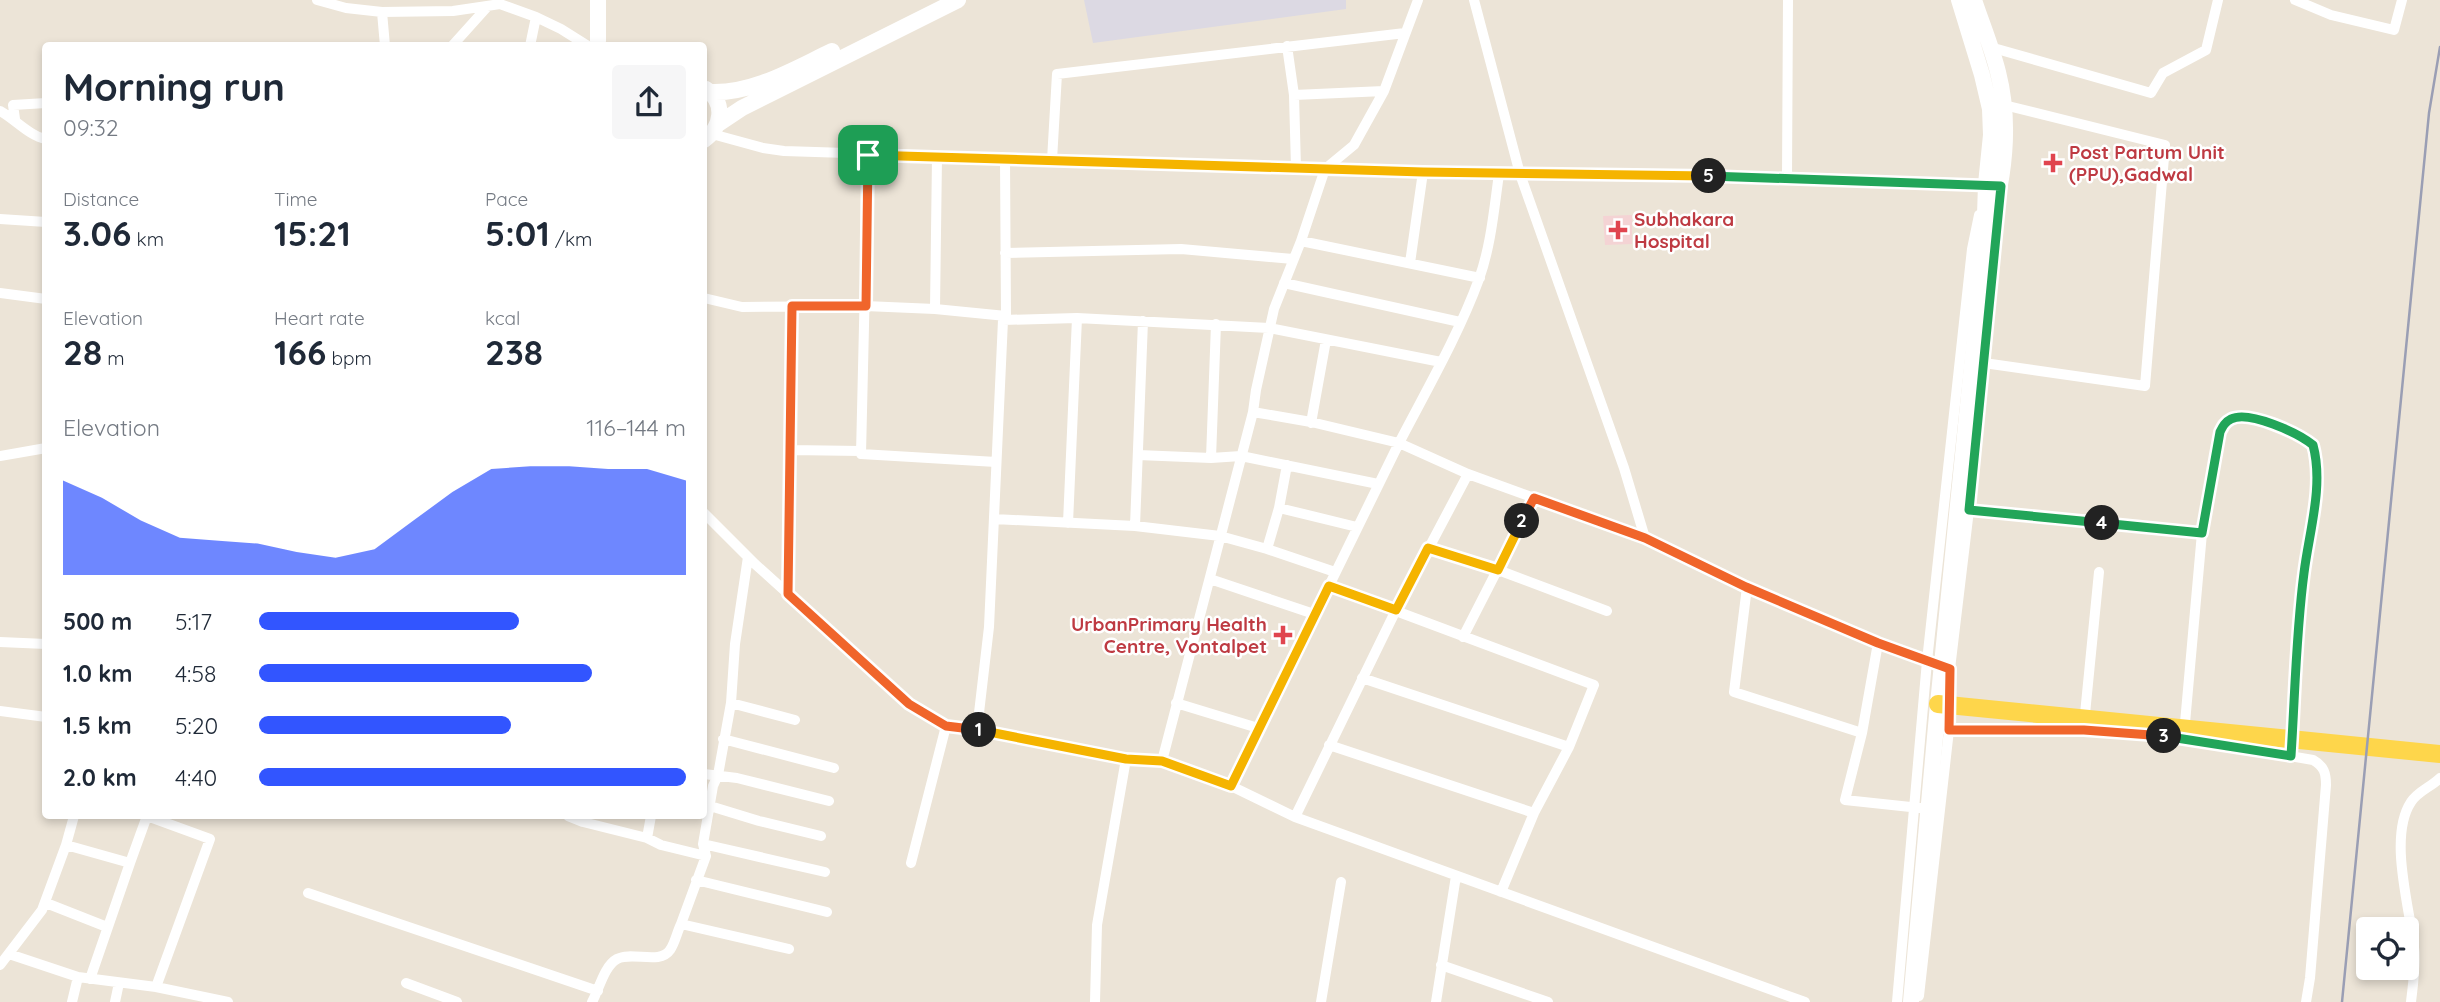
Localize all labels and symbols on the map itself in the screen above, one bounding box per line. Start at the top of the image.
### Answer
pin [838,125,898,185]
place label: Post Partum Unit (PPU),Gadwal [2069,140,2225,186]
marker: Post Partum Unit (PPU),Gadwal [2043,153,2063,173]
pin: 5 [1692,158,1726,194]
place label: Subhakara Hospital [1634,207,1734,253]
marker: Subhakara Hospital [1608,220,1628,240]
pin: 2 [1504,504,1540,538]
pin: 4 [2084,505,2120,540]
place label: UrbanPrimary Health Centre, Vontalpet [1071,612,1267,658]
marker: UrbanPrimary Health Centre, Vontalpet [1273,625,1293,645]
pin: 1 [962,712,996,748]
pin: 3 [2146,718,2182,754]

